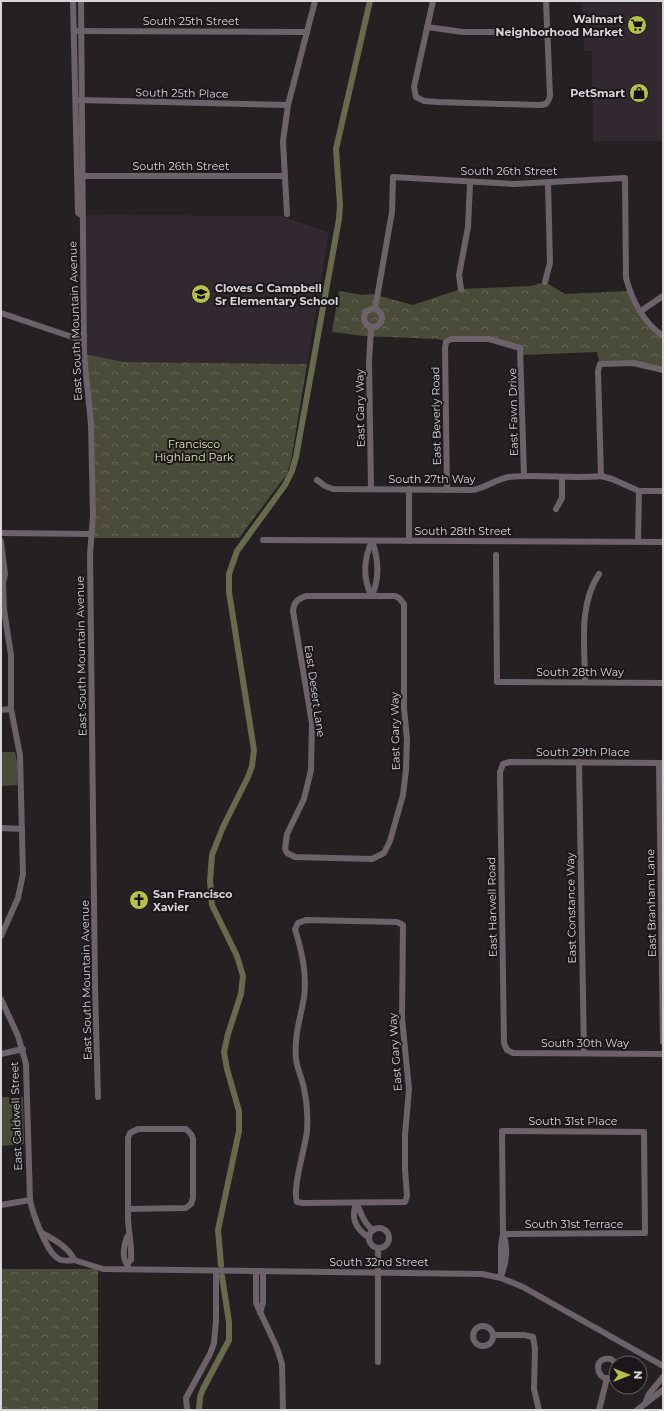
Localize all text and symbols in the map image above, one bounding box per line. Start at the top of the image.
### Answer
place label: Walmart Neighborhood Market [496,12,623,39]
street label: South 25th Street [143,14,240,28]
supermarket icon: Walmart Neighborhood Market [626,14,648,36]
shop icon: PetSmart [628,82,650,104]
street label: South 25th Place [135,85,229,101]
place label: PetSmart [570,86,625,100]
street label: South 26th Street [133,159,230,173]
street label: South 26th Street [461,164,558,178]
street label: East South Mountain Avenue [65,240,85,401]
place label: Cloves C Campbell Sr Elementary School [215,281,338,308]
school or university icon: Cloves C Campbell Sr Elementary School [190,283,212,305]
street label: East Beverly Road [428,367,444,465]
street label: East Fawn Drive [505,367,521,456]
street label: East Gary Way [352,369,368,447]
park label: Francisco Highland Park [154,437,234,464]
street label: South 27th Way [388,472,476,486]
street label: South 28th Street [414,524,512,538]
street label: East South Mountain Avenue [73,576,89,736]
street label: East Desert Lane [302,644,328,738]
street label: South 28th Way [536,665,624,679]
street label: East Gary Way [387,692,403,770]
street label: South 29th Place [536,745,630,759]
street label: East Branham Lane [643,848,659,957]
street label: East Constance Way [563,852,579,964]
street label: East Harwell Road [484,857,500,957]
place label: San Francisco Xavier [153,887,232,914]
church icon: San Francisco Xavier [128,889,150,911]
street label: East South Mountain Avenue [78,900,94,1060]
street label: East Gary Way [385,1012,405,1092]
street label: South 30th Way [541,1036,629,1050]
street label: East Caldwell Street [7,1061,25,1171]
street label: South 31st Place [529,1114,618,1128]
street label: South 31st Terrace [525,1217,624,1231]
street label: South 32nd Street [329,1255,429,1269]
north arrow [608,1355,648,1395]
text: N [631,1371,645,1379]

